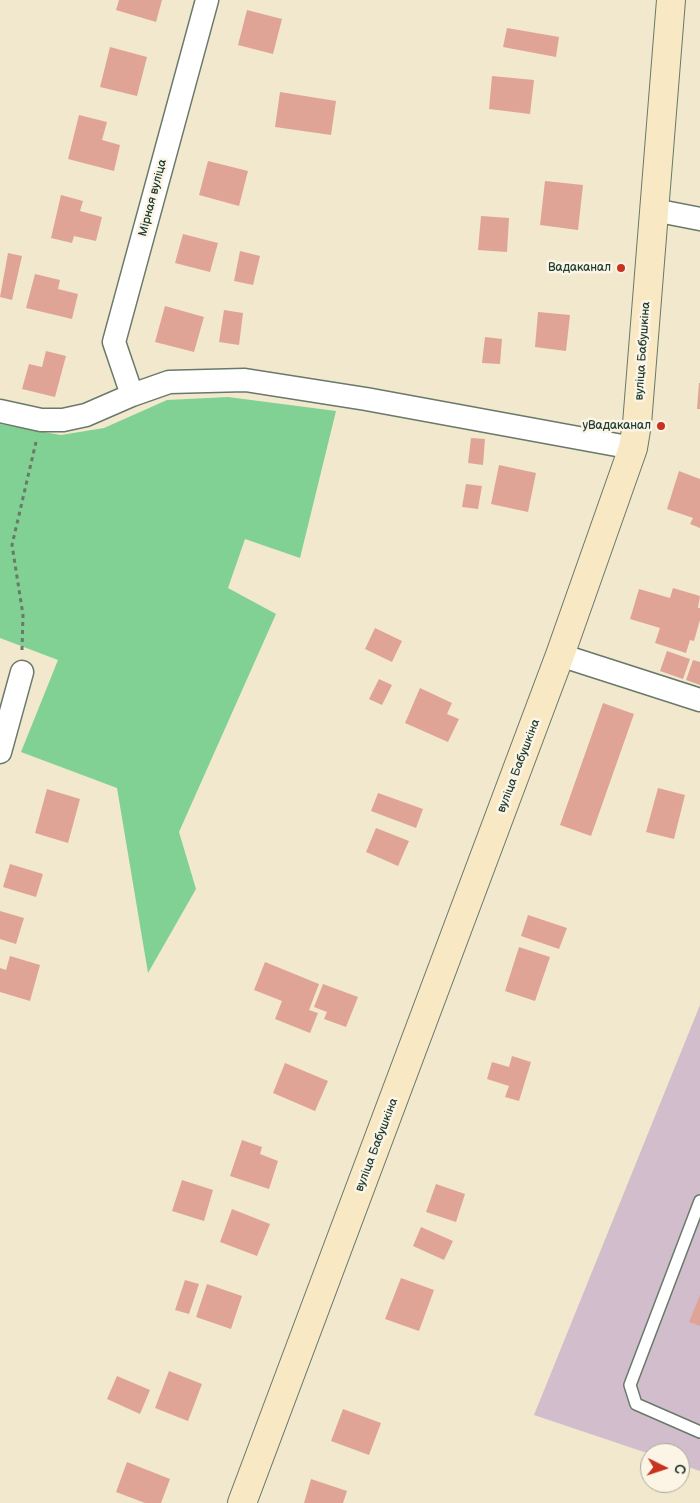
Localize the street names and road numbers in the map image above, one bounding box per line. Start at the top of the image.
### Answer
street label: Мірная вуліца [136,158,170,238]
street label: вуліца Бабушкіна [632,301,654,401]
street label: вуліца Бабушкіна [495,717,543,815]
street label: вуліца Бабушкіна [353,1096,401,1194]

